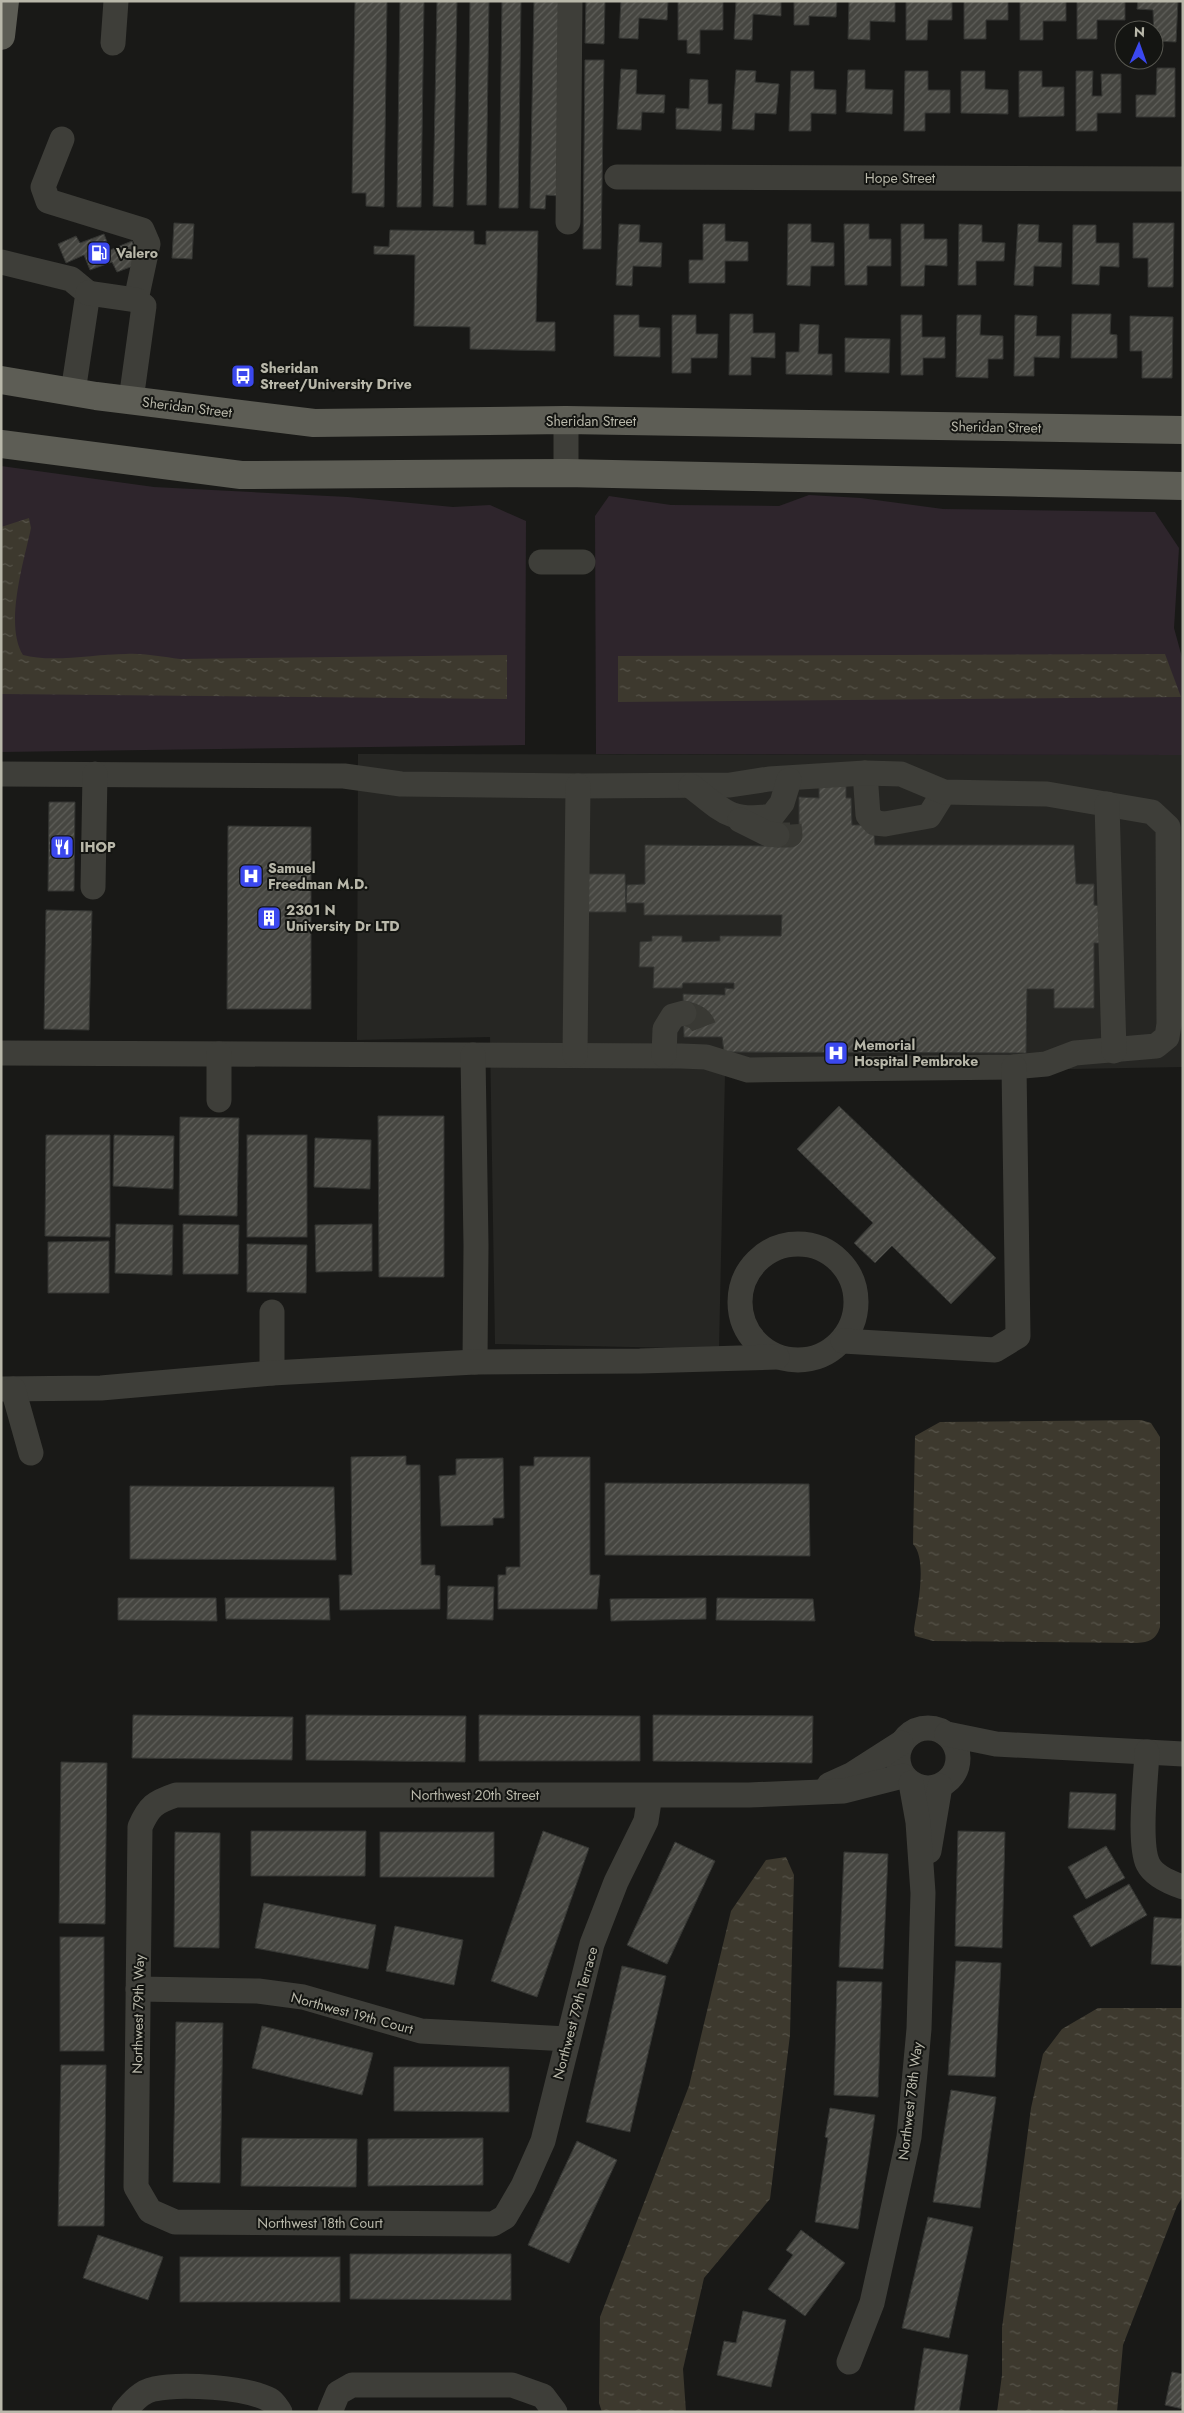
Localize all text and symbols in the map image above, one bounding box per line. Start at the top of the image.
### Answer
north arrow [1114,20,1164,70]
text: N [1134,22,1145,42]
street label: Hope Street [865,168,936,188]
fuel station icon: Valero [86,240,112,266]
place label: Valero [115,243,158,263]
place label: Sheridan Street/University Drive [260,358,412,394]
bus stop icon: Sheridan Street/University Drive [230,363,256,389]
street label: Sheridan Street [141,392,234,423]
street label: Sheridan Street [546,411,637,431]
street label: Sheridan Street [951,416,1042,438]
restaurant icon: IHOP [49,834,75,860]
place label: IHOP [80,837,116,857]
place label: Samuel Freedman M.D. [268,858,368,894]
hospital icon: Samuel Freedman M.D. [238,863,264,889]
place label: 2301 N University Dr LTD [286,900,400,936]
building icon: 2301 N University Dr LTD [256,905,282,931]
place label: Memorial Hospital Pembroke [854,1035,978,1071]
hospital icon: Memorial Hospital Pembroke [823,1040,849,1066]
street label: Northwest 20th Street [411,1785,540,1805]
street label: Northwest 79th Terrace [548,1944,602,2082]
street label: Northwest 79th Way [127,1953,149,2074]
street label: Northwest 19th Court [289,1987,416,2039]
street label: Northwest 78th Way [893,2040,927,2161]
street label: Northwest 18th Court [257,2213,383,2233]

